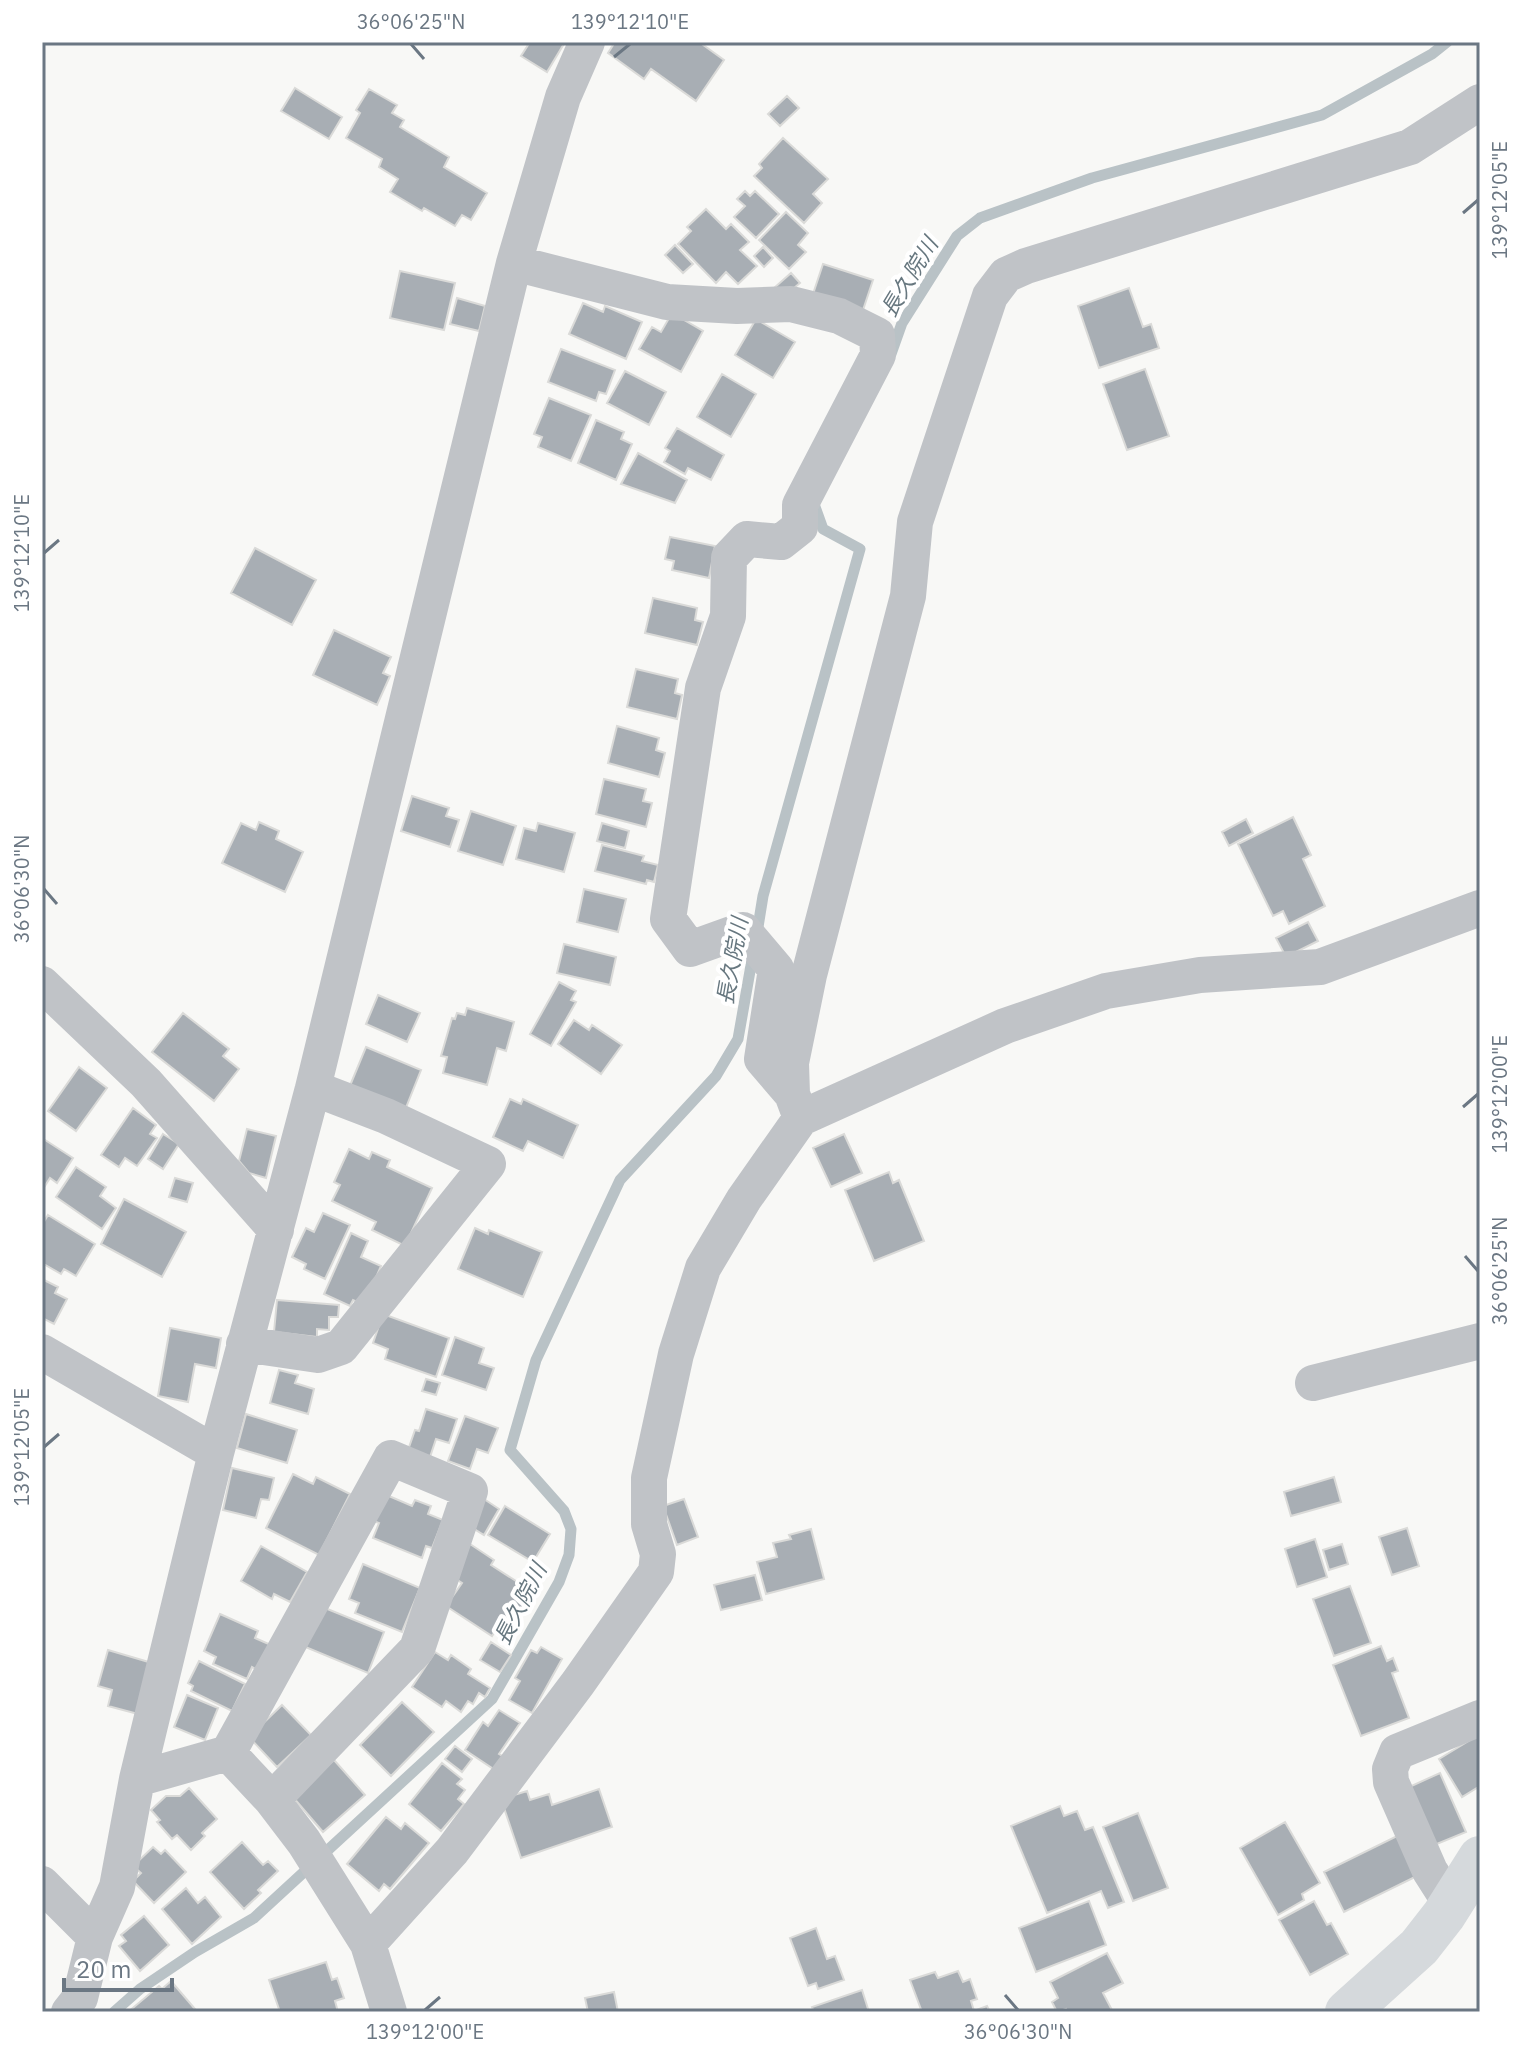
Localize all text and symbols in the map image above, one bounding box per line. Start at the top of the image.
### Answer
text: 36°06'25"N [357,8,465,35]
text: 139°12'10"E [571,8,689,35]
text: 139°12'05"E [1486,141,1513,259]
water label: 長久院川 [873,230,945,322]
text: 139°12'10"E [8,494,35,612]
text: 36°06'30"N [8,835,35,943]
water label: 長久院川 [710,913,754,1007]
text: 139°12'00"E [1486,1035,1513,1153]
text: 36°06'25"N [1486,1217,1513,1325]
text: 139°12'05"E [8,1388,35,1506]
water label: 長久院川 [487,1556,553,1650]
scale bar [64,1942,172,1992]
text: 20 m [76,1953,131,1985]
text: 139°12'00"E [366,2018,484,2045]
text: 36°06'30"N [964,2018,1072,2045]

